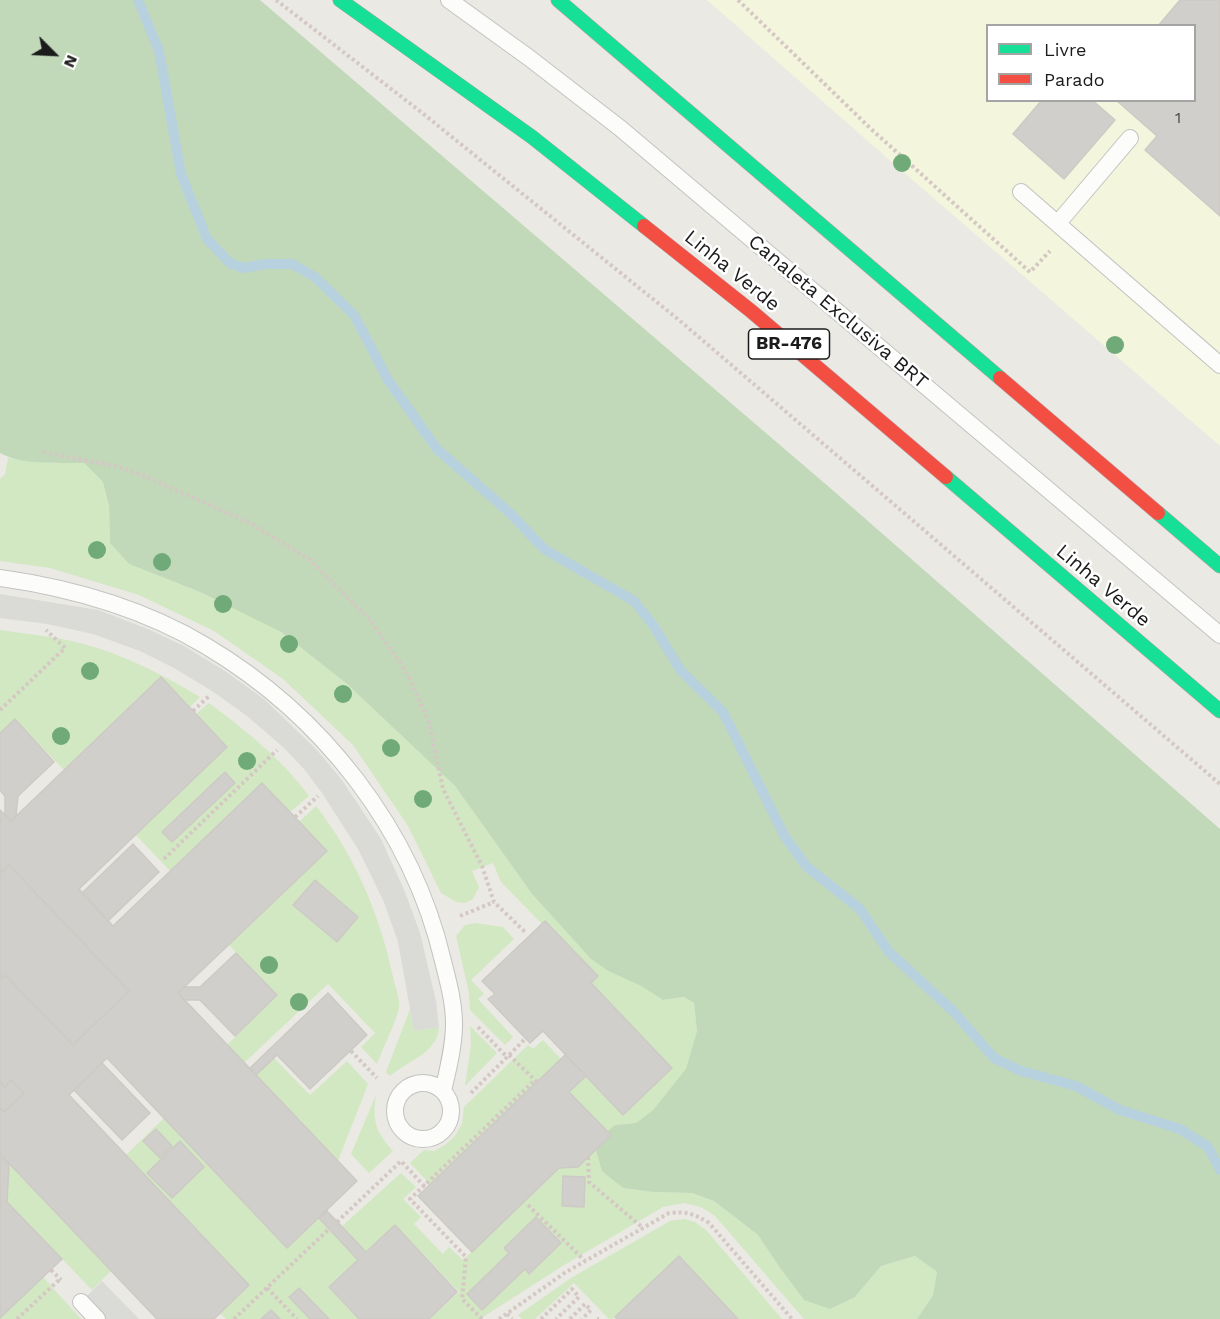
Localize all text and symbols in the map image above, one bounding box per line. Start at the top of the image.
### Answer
north arrow [24,24,84,84]
legend [986,24,1196,102]
text: Livre [1044,39,1086,60]
text: N [60,52,82,71]
text: Parado [1044,69,1105,90]
house number: 1 [1175,108,1181,128]
street label: Linha Verde [679,225,785,317]
street label: Canaleta Exclusiva BRT [743,230,933,394]
road number: BR-476 [748,329,830,359]
street label: Linha Verde [1051,540,1155,632]

